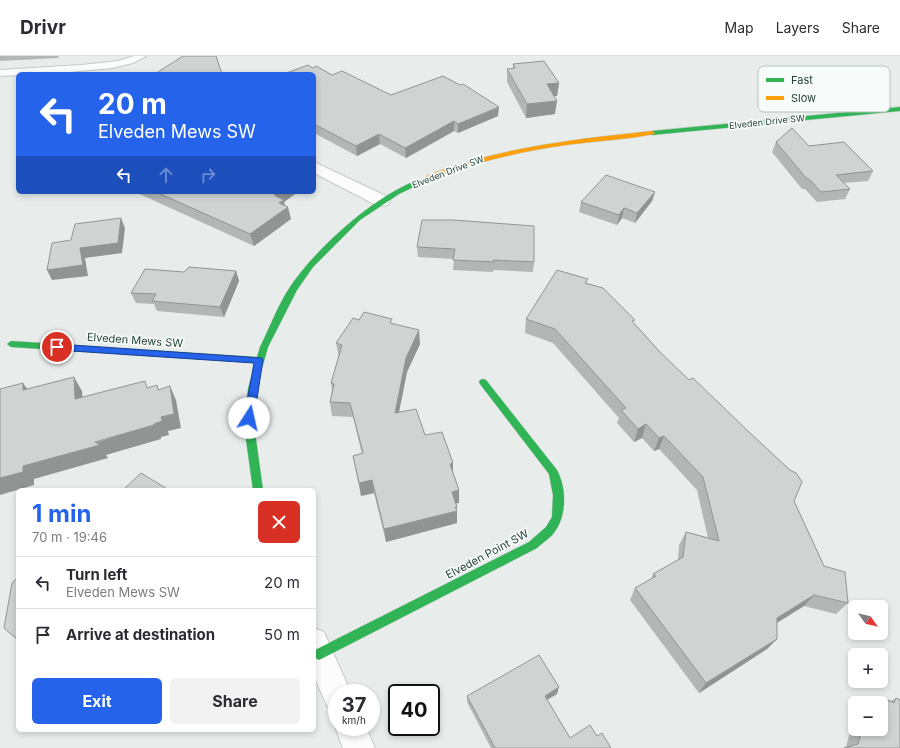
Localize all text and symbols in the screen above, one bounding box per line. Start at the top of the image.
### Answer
text: Drivr [20,16,66,39]
text: Map [725,19,754,36]
text: Layers [776,19,820,36]
text: Share [842,19,880,36]
legend [758,66,890,112]
text: Fast [791,73,813,87]
text: 20 m [98,87,167,121]
icon: left [32,88,84,140]
text: Slow [791,91,816,105]
street label: Elveden Drive SW [729,112,805,131]
text: Elveden Mews SW [98,121,256,142]
street label: Elveden Drive SW [410,153,485,190]
icon: left [113,164,135,186]
icon: ahead [155,164,177,186]
icon: right [197,164,219,186]
pin [40,330,74,364]
street label: Elveden Mews SW [86,330,184,350]
icon: arrive [46,336,68,358]
position arrow [228,397,270,439]
text: 1 min [32,499,91,528]
button: close [258,501,300,543]
street label: Elveden Point SW [443,526,531,582]
text: 70 m · 19:46 [32,529,107,545]
text: Turn left [66,565,127,584]
icon: left [32,572,54,594]
text: 20 m [264,573,300,592]
text: Elveden Mews SW [66,584,180,600]
north arrow [848,600,888,640]
map controls [848,600,888,736]
icon: arrive [32,624,54,646]
text: Arrive at destination [66,625,215,644]
text: 50 m [264,625,300,644]
button: + [848,648,888,688]
button: Exit [32,678,162,724]
button: Share [170,678,300,724]
speed limit sign: 40 [388,684,440,736]
text: 37 [342,693,366,717]
button: − [848,696,888,736]
text: km/h [342,714,366,726]

